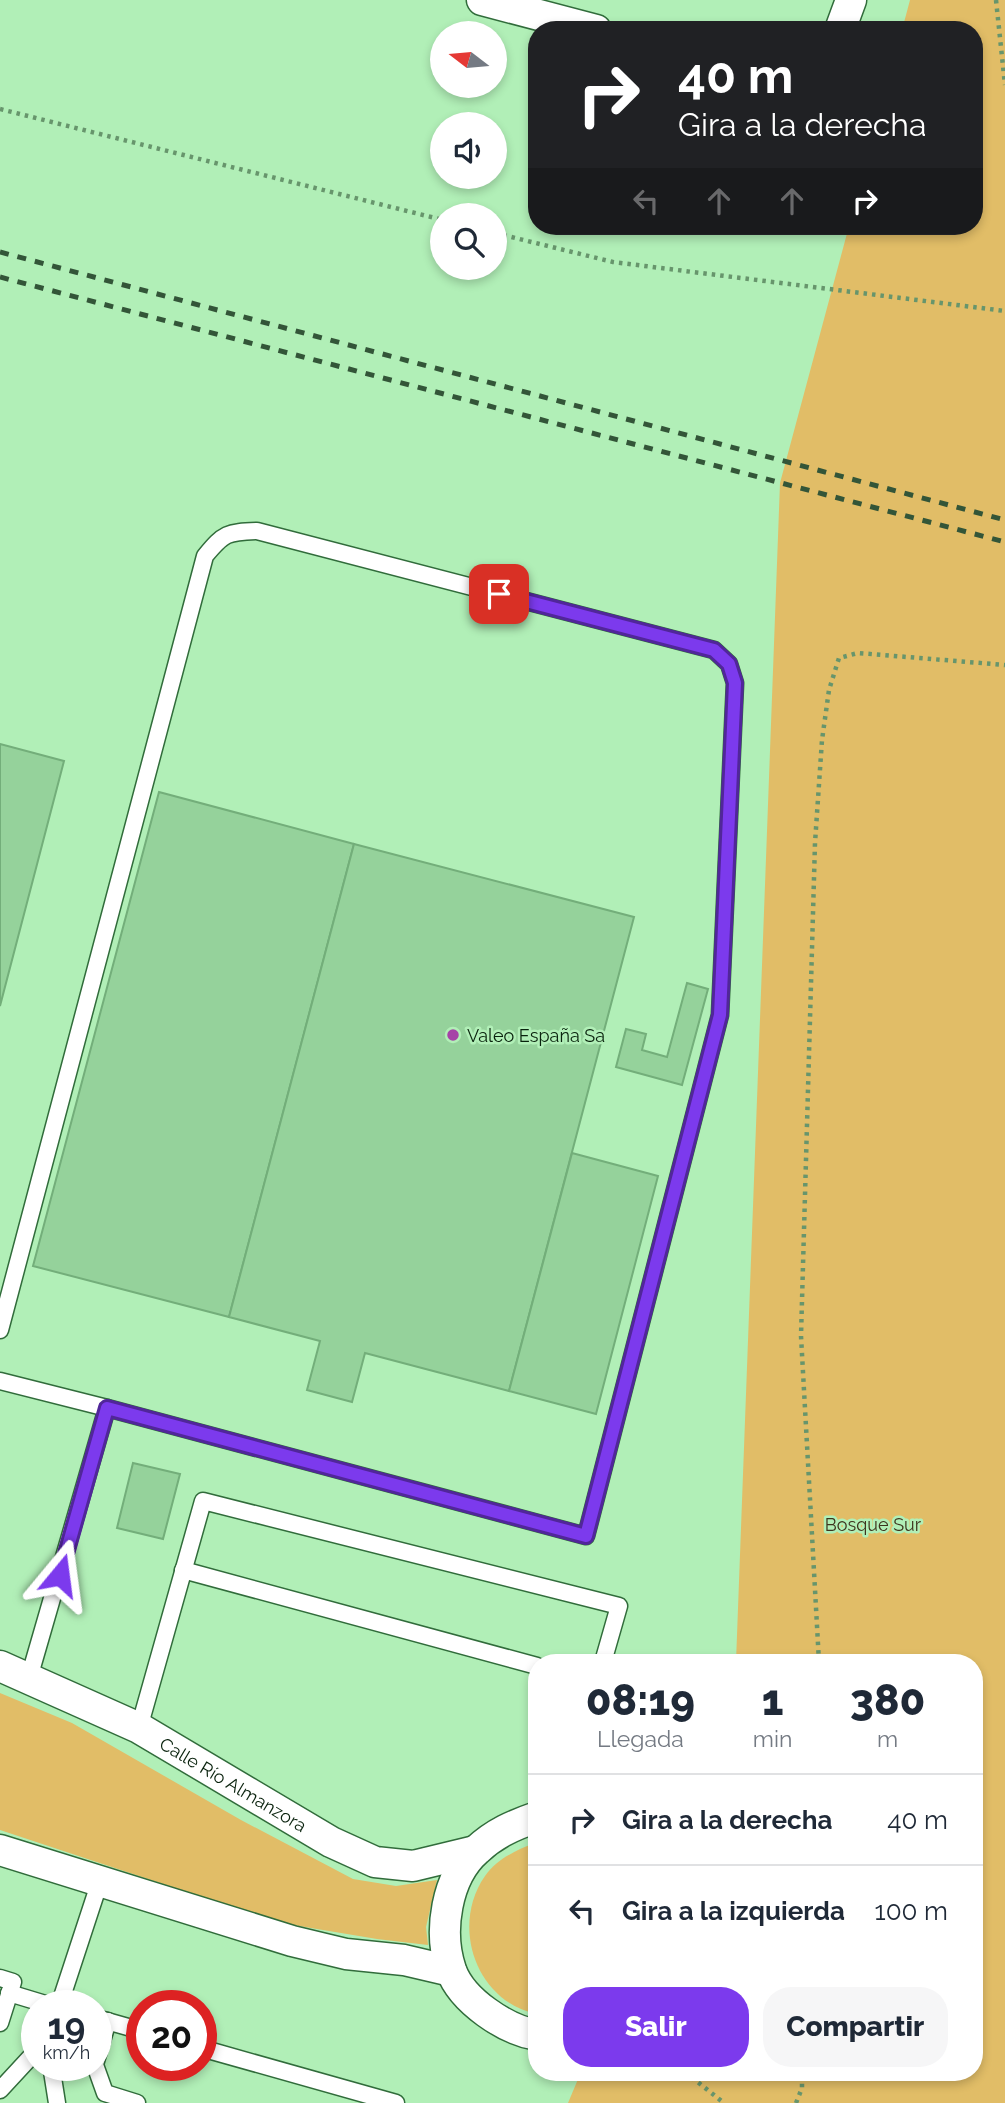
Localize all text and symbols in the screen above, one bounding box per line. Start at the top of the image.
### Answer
north arrow [430,21,508,98]
map controls [430,21,507,280]
text: 40 m [678,47,793,104]
icon: right [563,49,654,140]
text: Gira a la derecha [678,106,926,143]
button: sound [430,112,507,189]
icon: left [627,182,665,220]
icon: ahead [700,182,738,220]
icon: ahead [773,182,811,220]
icon: right [846,182,884,220]
button: search [430,203,507,280]
pin [469,564,529,624]
icon: arrive [480,575,518,613]
place label: Valeo España Sa [467,1025,605,1046]
marker: Valeo España Sa [445,1027,461,1043]
park label: Bosque Sur [825,1514,922,1535]
position arrow [23,1538,97,1612]
text: 08:19 [586,1676,695,1725]
text: 1 [762,1676,783,1725]
text: 380 [850,1676,925,1725]
text: Llegada [597,1725,684,1752]
text: min [753,1725,792,1752]
text: m [877,1725,898,1752]
street label: Calle Río Almanzora [156,1732,311,1836]
icon: right [563,1801,601,1839]
text: Gira a la derecha [622,1805,832,1835]
text: 40 m [887,1805,948,1835]
icon: left [563,1892,601,1930]
text: Gira a la izquierda [622,1896,845,1926]
text: 100 m [875,1896,948,1926]
button: Salir [563,1987,749,2067]
button: Compartir [763,1987,948,2067]
speed limit sign: 20 [126,1990,217,2081]
text: 19 [48,2006,85,2047]
text: km/h [43,2042,90,2063]

